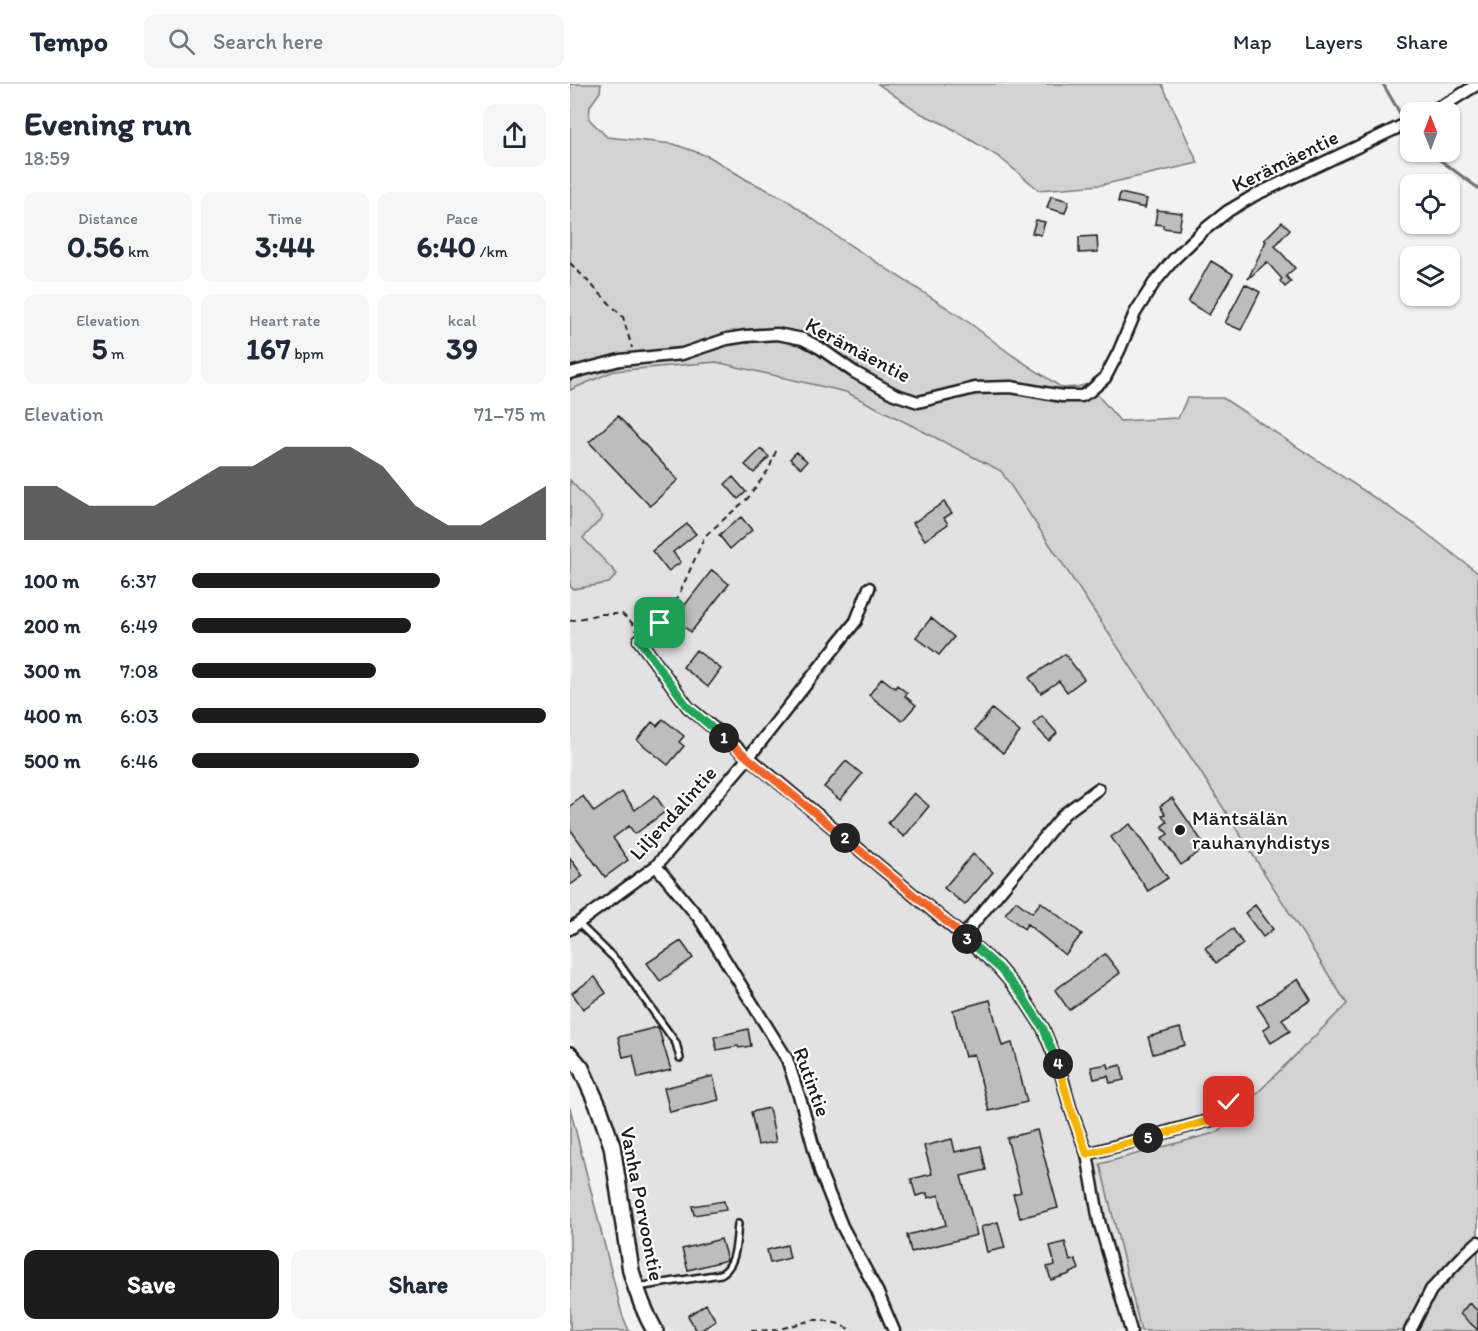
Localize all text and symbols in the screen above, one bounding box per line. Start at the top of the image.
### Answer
search box [144,14,564,68]
text: Tempo [30,24,108,58]
icon: search [165,25,198,58]
text: Search here [213,28,323,55]
text: Map [1233,29,1272,54]
text: Layers [1305,29,1363,54]
text: Share [1396,29,1448,54]
north arrow [1400,102,1460,162]
map controls [1400,102,1460,306]
text: Evening run [24,104,191,143]
button: share [483,104,546,167]
street label: Kerämäentie [1227,124,1342,197]
text: 18:59 [24,146,70,170]
button: locate [1400,174,1460,234]
text: Distance [78,209,138,228]
text: Time [268,209,302,228]
text: Pace [446,209,478,228]
text: 0.56 [67,228,124,265]
text: 3:44 [255,228,315,265]
text: 6:40 [416,228,476,265]
text: km [124,242,149,261]
text: /km [476,242,508,261]
button: layers [1400,246,1460,306]
text: Elevation [76,311,140,330]
text: Heart rate [250,311,320,330]
text: kcal [448,311,476,330]
street label: Kerämäentie [801,311,915,388]
text: 5 [92,330,107,367]
text: 167 [246,330,291,367]
text: 39 [446,330,478,367]
text: m [107,344,124,363]
text: bpm [291,344,324,363]
text: Elevation [24,402,103,426]
text: 71–75 m [474,402,546,426]
text: 100 m [24,569,79,593]
text: 6:37 [120,569,156,593]
pin [634,597,685,648]
icon: arrive [643,606,676,639]
text: 200 m [24,614,80,638]
text: 6:49 [120,614,158,638]
text: 300 m [24,659,81,683]
text: 7:08 [120,659,158,683]
text: 400 m [24,704,82,728]
text: 6:03 [120,704,159,728]
pin: 1 [709,723,739,753]
text: 1 [720,728,728,747]
text: 500 m [24,749,80,773]
text: 6:46 [120,749,158,773]
street label: Liljendalintie [624,760,721,865]
place label: Mäntsälän rauhanyhdistys [1192,805,1330,854]
pin: 2 [830,823,860,853]
marker: Mäntsälän rauhanyhdistys [1173,823,1187,837]
text: 2 [841,828,849,847]
pin: 3 [952,924,982,954]
text: 3 [963,929,971,948]
street label: Rutintie [788,1044,837,1120]
pin: 4 [1043,1049,1073,1079]
text: 4 [1053,1054,1063,1073]
pin [1203,1076,1254,1127]
icon: check [1212,1085,1245,1118]
pin: 5 [1133,1123,1163,1153]
street label: Vanha Porvoontie [615,1125,670,1283]
text: 5 [1144,1128,1152,1147]
button: Save [24,1250,279,1319]
button: Share [291,1250,546,1319]

